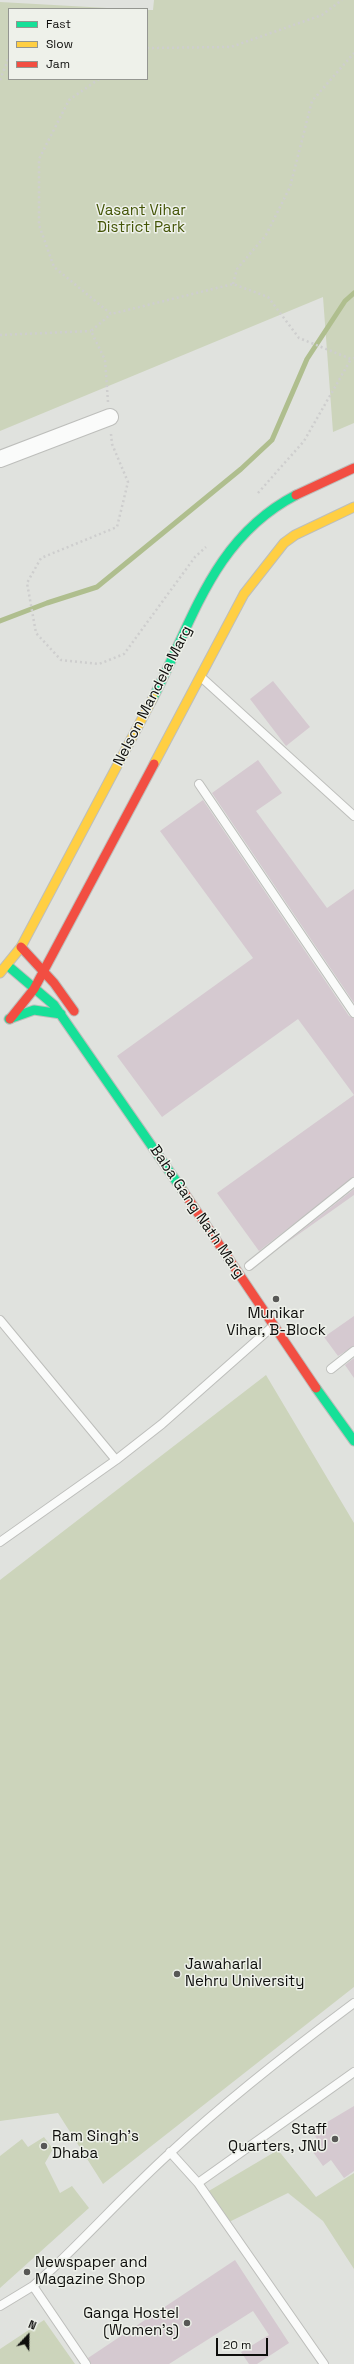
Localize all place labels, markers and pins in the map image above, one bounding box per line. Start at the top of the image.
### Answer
marker: Munikar Vihar, B-Block [271,1294,281,1304]
place label: Munikar Vihar, B-Block [226,1305,326,1340]
place label: Jawaharlal Nehru University [185,1956,304,1991]
marker: Jawaharlal Nehru University [172,1969,182,1979]
place label: Staff Quarters, JNU [228,2121,327,2156]
place label: Ram Singh's Dhaba [52,2128,139,2163]
marker: Staff Quarters, JNU [330,2134,340,2144]
marker: Ram Singh's Dhaba [39,2141,49,2151]
place label: Newspaper and Magazine Shop [35,2254,147,2289]
marker: Newspaper and Magazine Shop [22,2267,32,2277]
place label: Ganga Hostel (Women's) [83,2305,179,2340]
marker: Ganga Hostel (Women's) [182,2318,192,2328]

